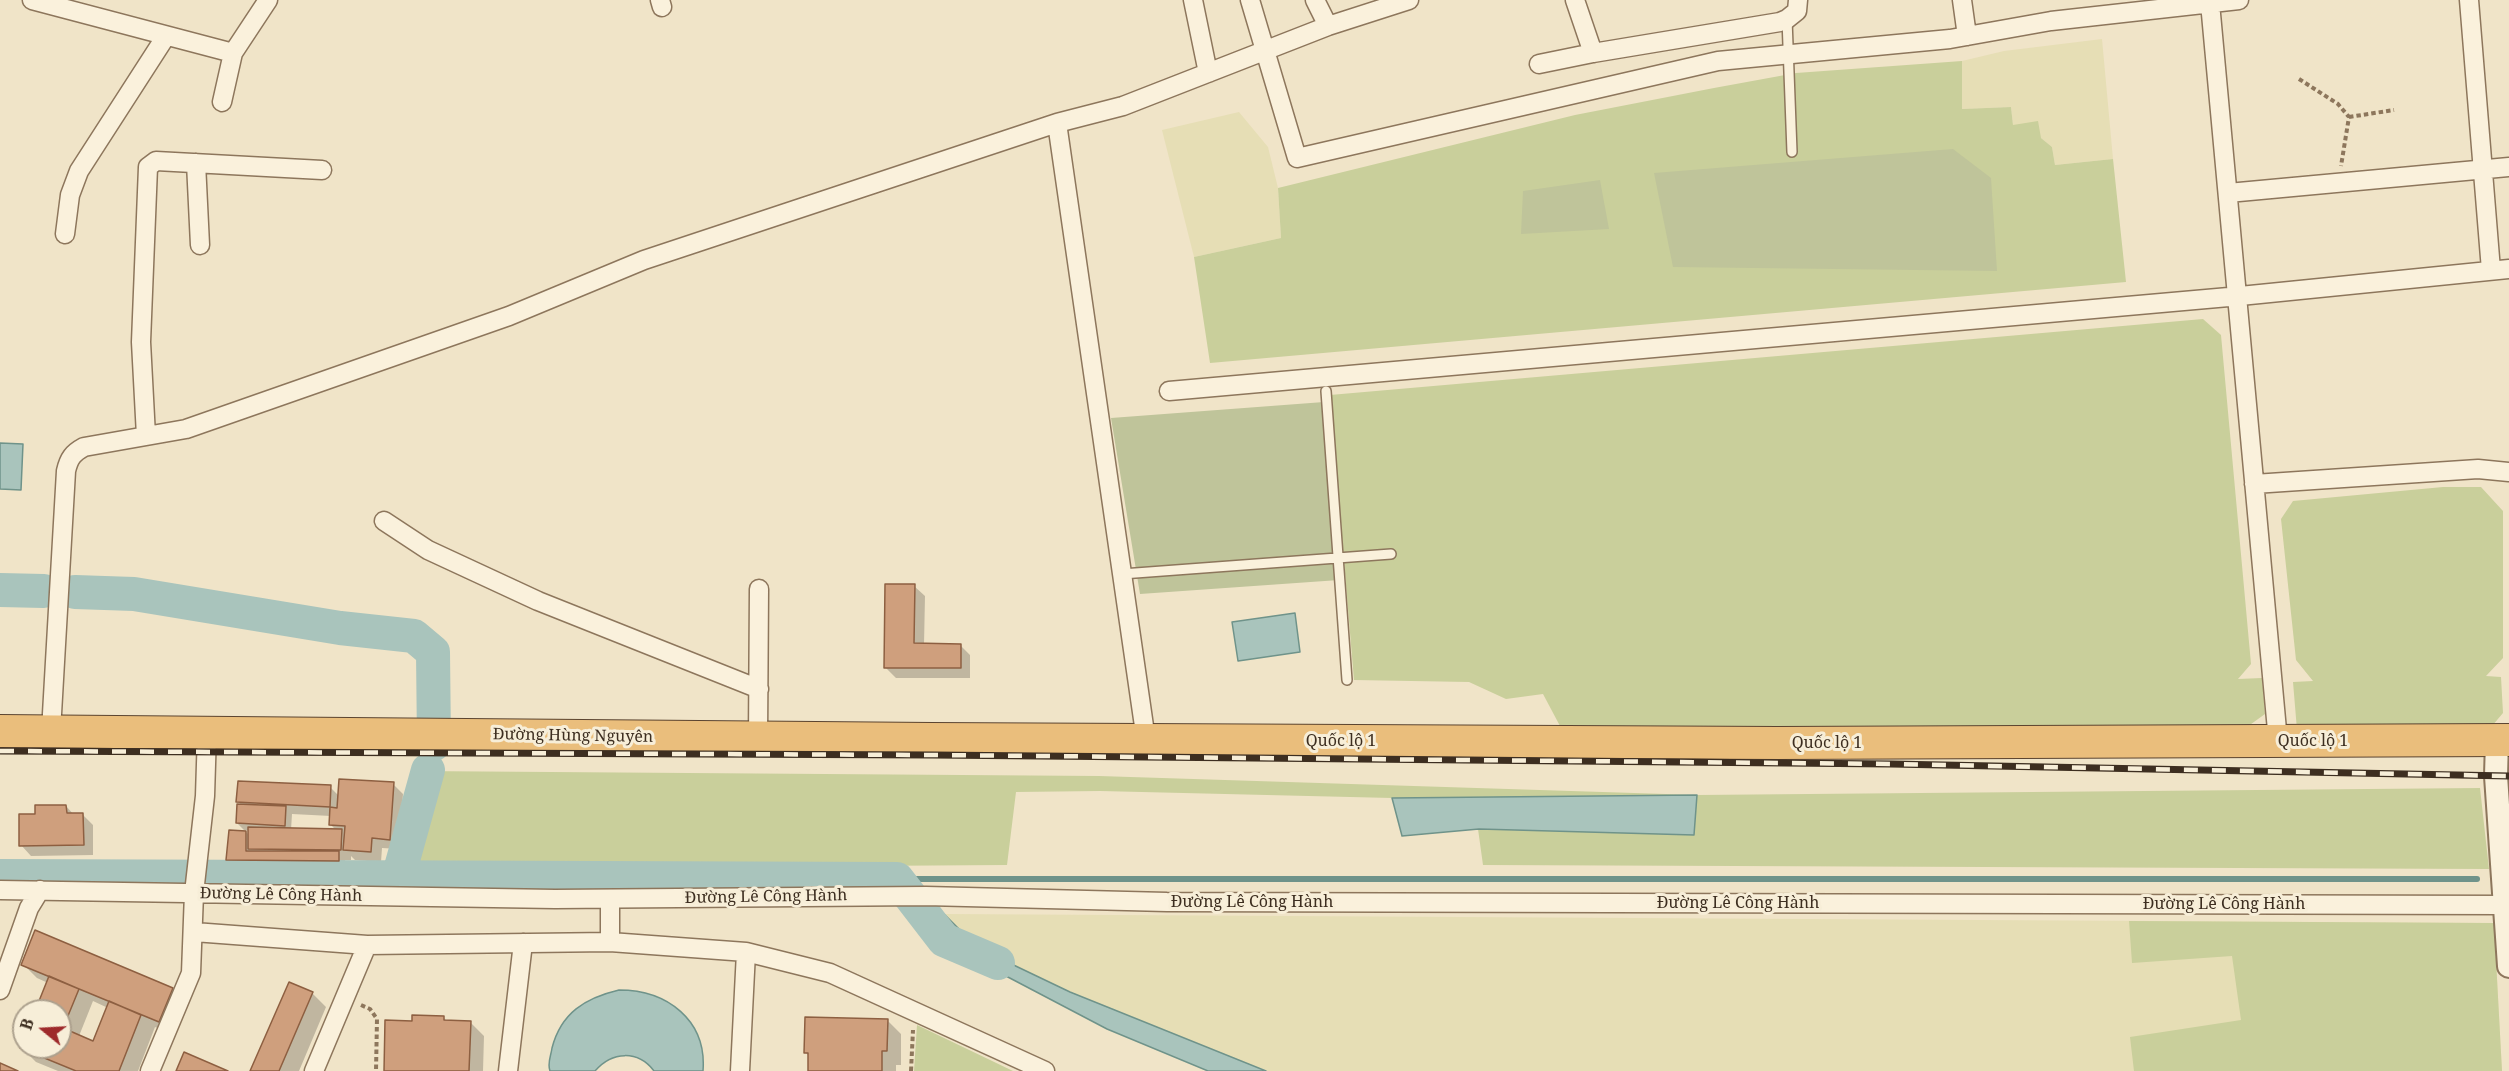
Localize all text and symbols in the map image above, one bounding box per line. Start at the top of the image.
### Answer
street label: Đường Hùng Nguyên [493,725,653,747]
street label: Quốc lộ 1 [1306,731,1376,751]
street label: Quốc lộ 1 [2278,731,2348,751]
street label: Quốc lộ 1 [1792,733,1862,753]
street label: Đường Lê Công Hành [200,884,362,906]
street label: Đường Lê Công Hành [685,886,847,908]
street label: Đường Lê Công Hành [1171,892,1333,912]
street label: Đường Lê Công Hành [1657,893,1819,913]
street label: Đường Lê Công Hành [2143,894,2305,914]
north arrow [12,999,72,1059]
text: B [15,1016,39,1033]

